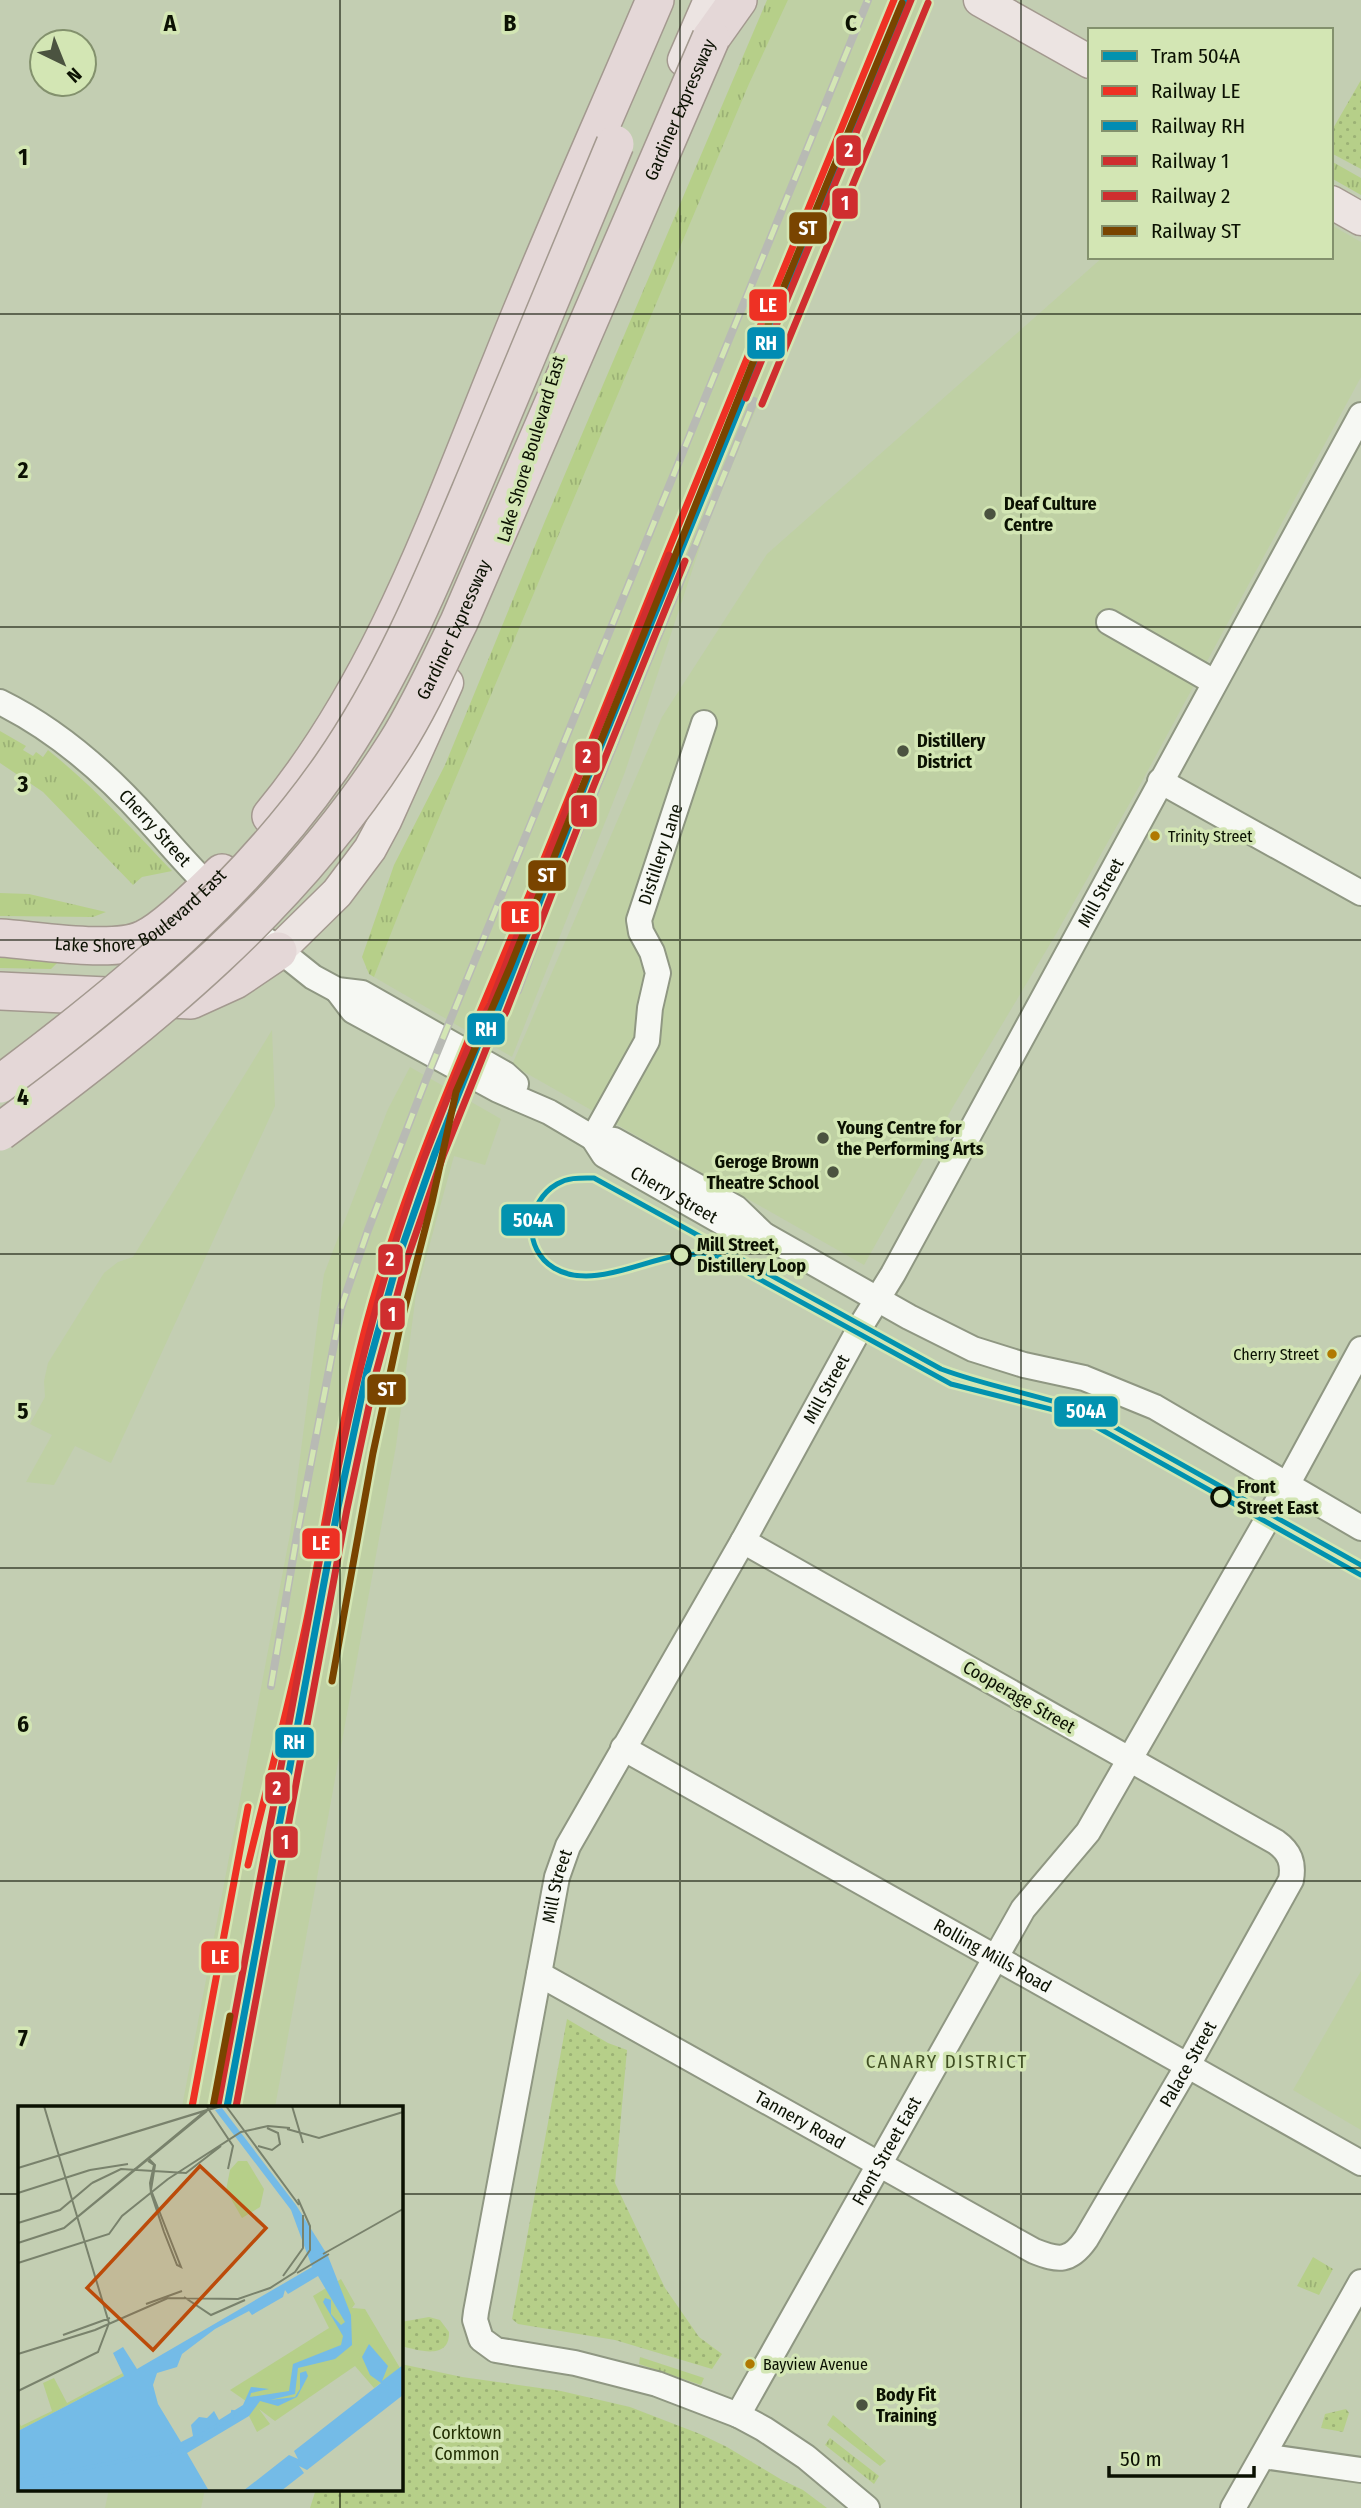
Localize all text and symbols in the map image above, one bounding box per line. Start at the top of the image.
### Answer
text: A [163,9,177,37]
text: B [504,9,517,37]
text: C [845,9,857,37]
north arrow [28,28,98,98]
legend [1088,28,1333,259]
street label: Gardiner Expressway [640,36,720,184]
text: Tram 504A [1151,43,1240,69]
text: N [62,63,86,87]
text: Railway LE [1151,78,1240,104]
text: Railway RH [1151,113,1245,139]
line badge: 2 [835,134,862,167]
text: 2 [844,139,854,162]
text: 1 [18,143,28,171]
text: Railway 1 [1151,148,1229,174]
text: Railway 2 [1151,183,1230,209]
line badge: 1 [831,187,859,220]
text: 1 [841,192,849,215]
line badge: ST [788,211,828,245]
text: ST [799,217,818,240]
text: Railway ST [1151,218,1241,244]
line badge: LE [748,288,788,322]
text: LE [759,294,777,317]
line badge: RH [746,326,786,360]
text: RH [755,332,777,355]
street label: Lake Shore Boulevard East [492,353,570,545]
text: 2 [17,456,29,484]
place label: Deaf Culture Centre [1004,493,1097,536]
marker: Deaf Culture Centre [982,506,998,522]
street label: Gardiner Expressway [412,556,496,704]
place label: Distillery District [917,730,986,773]
line badge: 2 [574,740,601,774]
marker: Distillery District [895,743,911,759]
text: 2 [582,745,592,768]
text: 3 [17,770,29,798]
street label: Cherry Street [114,785,195,871]
line badge: 1 [570,794,598,828]
text: 1 [580,800,588,823]
street label: Distillery Lane [634,801,688,908]
place label: Trinity Street [1168,827,1253,846]
marker: Trinity Street [1148,829,1162,843]
street label: Mill Street [1073,854,1128,931]
line badge: ST [527,859,567,892]
street label: Lake Shore Boulevard East [54,864,231,957]
text: ST [538,864,557,887]
line badge: LE [500,900,540,933]
text: LE [511,905,529,928]
line badge: RH [466,1012,506,1046]
text: RH [475,1018,497,1041]
text: 4 [17,1083,29,1111]
place label: Young Centre for the Performing Arts [836,1117,984,1160]
marker: Young Centre for the Performing Arts [815,1130,831,1146]
place label: Geroge Brown Theatre School [707,1151,819,1194]
street label: Cherry Street [627,1161,722,1228]
marker: Geroge Brown Theatre School [825,1164,841,1180]
line badge: 504A [500,1203,566,1237]
text: 504A [513,1209,554,1232]
place label: Mill Street, Distillery Loop [697,1234,806,1277]
line badge: 2 [377,1243,404,1276]
marker: Mill Street, Distillery Loop [671,1245,691,1265]
text: 2 [385,1248,395,1271]
line badge: 1 [379,1297,406,1331]
text: 1 [388,1303,396,1326]
place label: Cherry Street [1233,1345,1320,1364]
marker: Cherry Street [1325,1347,1339,1361]
street label: Mill Street [799,1350,854,1427]
line badge: ST [366,1373,407,1406]
text: ST [378,1378,397,1401]
line badge: 504A [1053,1395,1119,1428]
text: 5 [17,1397,29,1425]
text: 504A [1066,1400,1107,1423]
place label: Front Street East [1237,1476,1319,1519]
marker: Front Street East [1211,1487,1231,1507]
line badge: LE [301,1527,341,1560]
text: LE [312,1532,330,1555]
street label: Cooperage Street [959,1656,1079,1738]
text: 6 [17,1710,29,1738]
line badge: RH [274,1726,315,1759]
text: RH [283,1731,305,1754]
line badge: 2 [264,1771,291,1805]
text: 2 [272,1777,282,1800]
line badge: 1 [272,1825,299,1859]
text: 1 [281,1831,289,1854]
street label: Mill Street [538,1846,577,1925]
street label: Rolling Mills Road [930,1914,1055,1998]
line badge: LE [200,1940,240,1974]
text: LE [211,1946,229,1969]
street label: Palace Street [1155,2017,1221,2111]
text: 7 [18,2024,28,2052]
district label: CANARY DISTRICT [866,2050,1028,2073]
street label: Tannery Road [751,2086,849,2154]
street label: Front Street East [847,2093,926,2209]
inset map [18,2106,402,2490]
place label: Bayview Avenue [763,2355,868,2374]
marker: Bayview Avenue [743,2357,757,2371]
place label: Body Fit Training [876,2384,937,2427]
marker: Body Fit Training [854,2397,870,2413]
park label: Corktown Common [432,2422,502,2465]
scale bar [1109,2434,1254,2478]
text: 50 m [1120,2446,1162,2472]

